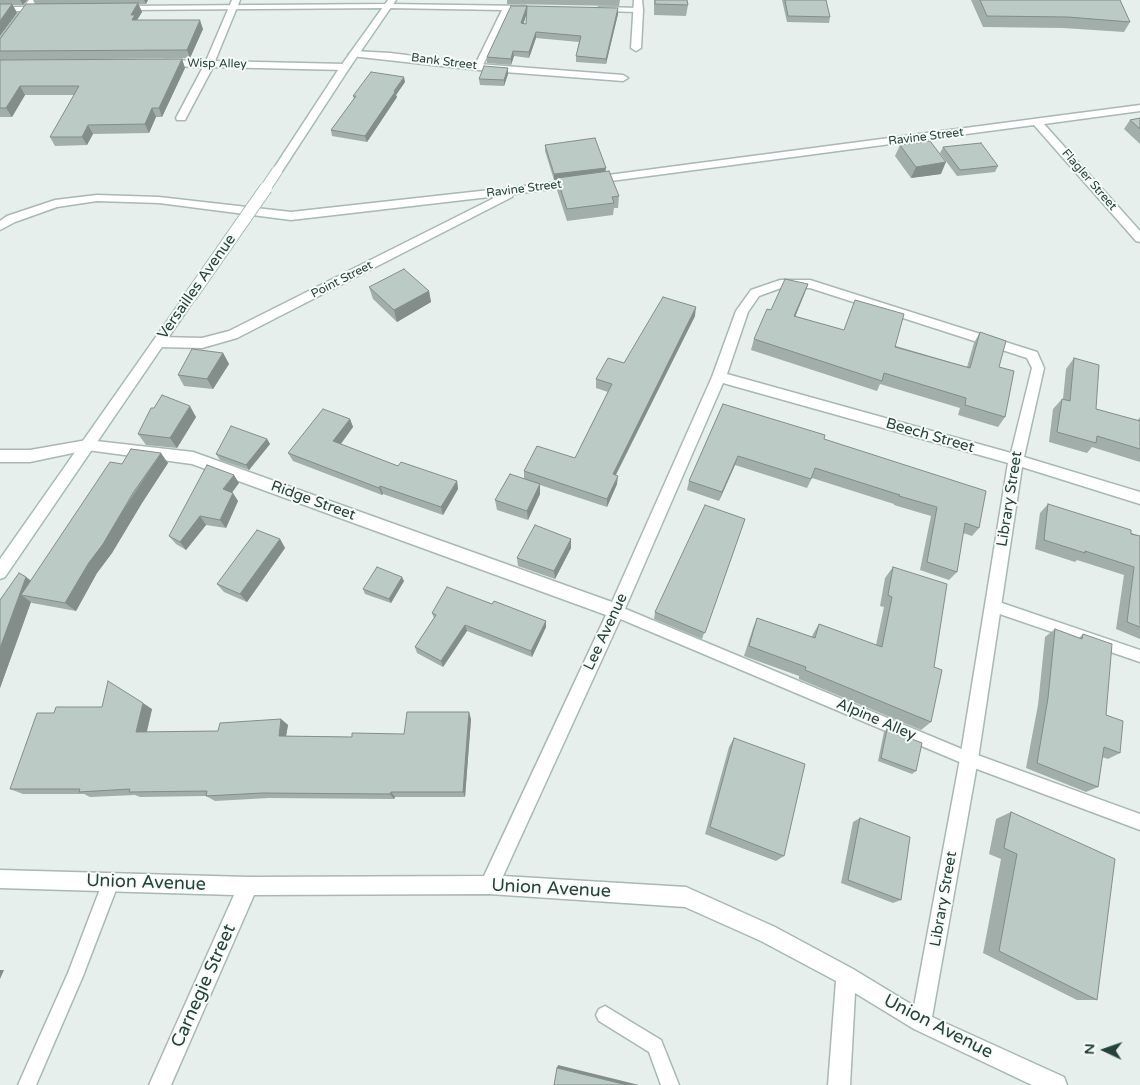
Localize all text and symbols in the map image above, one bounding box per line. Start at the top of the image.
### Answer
street label: Bank Street [410,51,478,73]
street label: Wisp Alley [187,56,247,72]
street label: Ravine Street [887,125,965,149]
street label: Flagler Street [1059,146,1119,214]
street label: Ravine Street [485,177,563,201]
street label: Versailles Avenue [154,231,240,343]
street label: Point Street [309,258,375,302]
street label: Beech Street [884,415,976,457]
street label: Library Street [994,450,1026,548]
street label: Ridge Street [268,477,358,525]
street label: Lee Avenue [580,590,632,674]
street label: Alpine Alley [834,695,918,745]
street label: Library Street [927,850,961,948]
street label: Union Avenue [86,870,206,896]
street label: Union Avenue [491,875,611,903]
street label: Carnegie Street [167,921,241,1051]
street label: Union Avenue [880,990,996,1064]
north arrow [1080,1025,1130,1075]
text: N [1081,1043,1098,1055]

